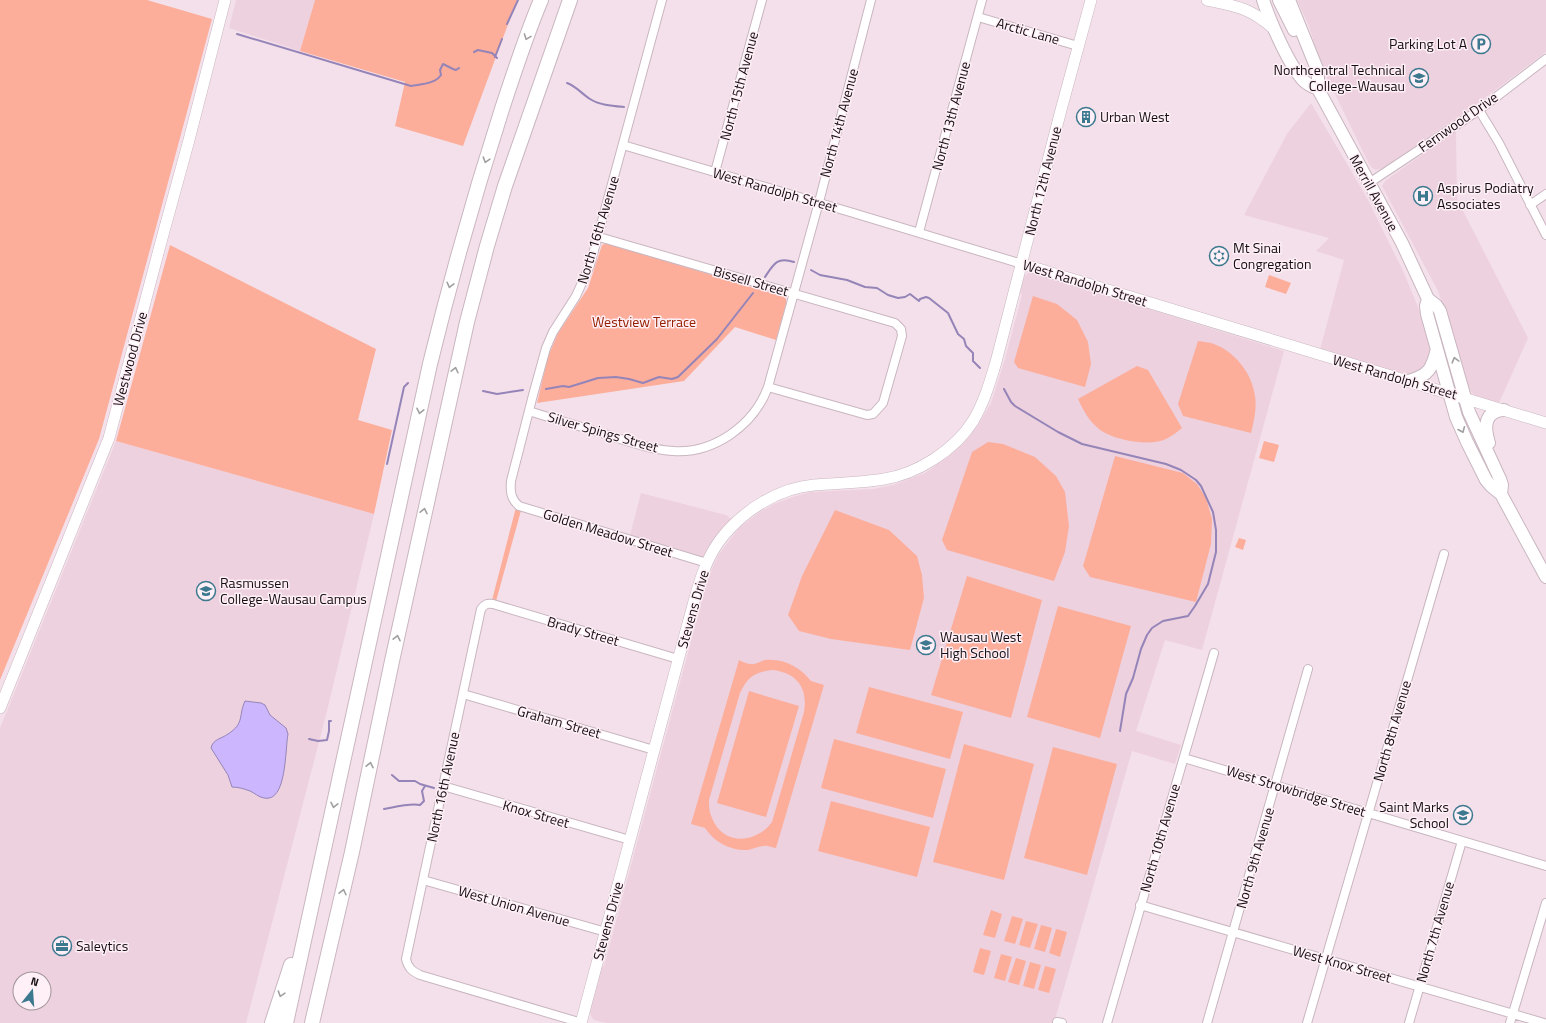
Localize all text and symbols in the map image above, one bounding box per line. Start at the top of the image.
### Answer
street label: Arctic Lane [994,12,1062,50]
street label: North 15th Avenue [714,29,763,143]
one-way arrow [524,33,532,40]
place label: Parking Lot A [1389,33,1468,54]
parking icon: Parking Lot A [1470,33,1492,55]
street label: North 13th Avenue [926,59,975,173]
place label: Northcentral Technical College-Wausau [1274,59,1405,96]
street label: North 14th Avenue [814,66,863,180]
school or university icon: Northcentral Technical College-Wausau [1408,67,1430,89]
street label: Fernwood Drive [1414,86,1502,157]
building icon: Urban West [1075,106,1097,128]
place label: Urban West [1100,106,1170,127]
street label: North 12th Avenue [1019,124,1066,238]
street label: Merrill Avenue [1345,151,1404,235]
one-way arrow [482,156,491,163]
street label: West Randolph Street [710,162,840,217]
street label: North 16th Avenue [571,173,624,287]
place label: Aspirus Podiatry Associates [1437,177,1534,214]
hospital icon: Aspirus Podiatry Associates [1412,185,1434,207]
place label: Mt Sinai Congregation [1233,237,1311,274]
synagogue icon: Mt Sinai Congregation [1208,245,1230,267]
street label: West Randolph Street [1020,254,1150,311]
street label: Bissell Street [711,260,791,301]
one-way arrow [446,281,455,288]
street label: Westwood Drive [107,309,152,408]
park label: Westview Terrace [592,311,696,332]
street label: West Randolph Street [1330,349,1460,404]
one-way arrow [1451,357,1459,363]
one-way arrow [450,367,459,374]
street label: Silver Spings Street [545,406,661,457]
one-way arrow [417,408,425,414]
one-way arrow [1457,427,1465,434]
street label: Golden Meadow Street [541,503,676,562]
one-way arrow [420,508,428,514]
street label: Stevens Drive [671,567,714,651]
place label: Rasmussen College-Wausau Campus [220,572,367,609]
school or university icon: Rasmussen College-Wausau Campus [195,580,217,602]
street label: Brady Street [545,610,622,651]
place label: Wausau West High School [940,626,1021,663]
school or university icon: Wausau West High School [915,634,937,656]
one-way arrow [392,635,400,641]
street label: North 8th Avenue [1367,678,1416,784]
street label: Graham Street [515,700,603,743]
street label: North 16th Avenue [421,730,464,844]
street label: West Strowbridge Street [1224,759,1369,822]
one-way arrow [366,762,374,768]
street label: North 10th Avenue [1134,781,1185,895]
street label: Knox Street [500,794,572,833]
place label: Saint Marks School [1379,796,1449,833]
one-way arrow [330,802,338,808]
school or university icon: Saint Marks School [1452,804,1474,826]
street label: North 9th Avenue [1230,805,1279,911]
street label: Stevens Drive [587,879,628,963]
street label: North 7th Avenue [1410,879,1459,985]
street label: West Union Avenue [456,880,572,931]
one-way arrow [338,889,346,895]
office icon: Saleytics [51,935,73,957]
place label: Saleytics [76,935,128,956]
street label: West Knox Street [1290,939,1394,988]
north arrow [12,971,52,1011]
text: N [29,973,41,990]
one-way arrow [277,991,286,998]

